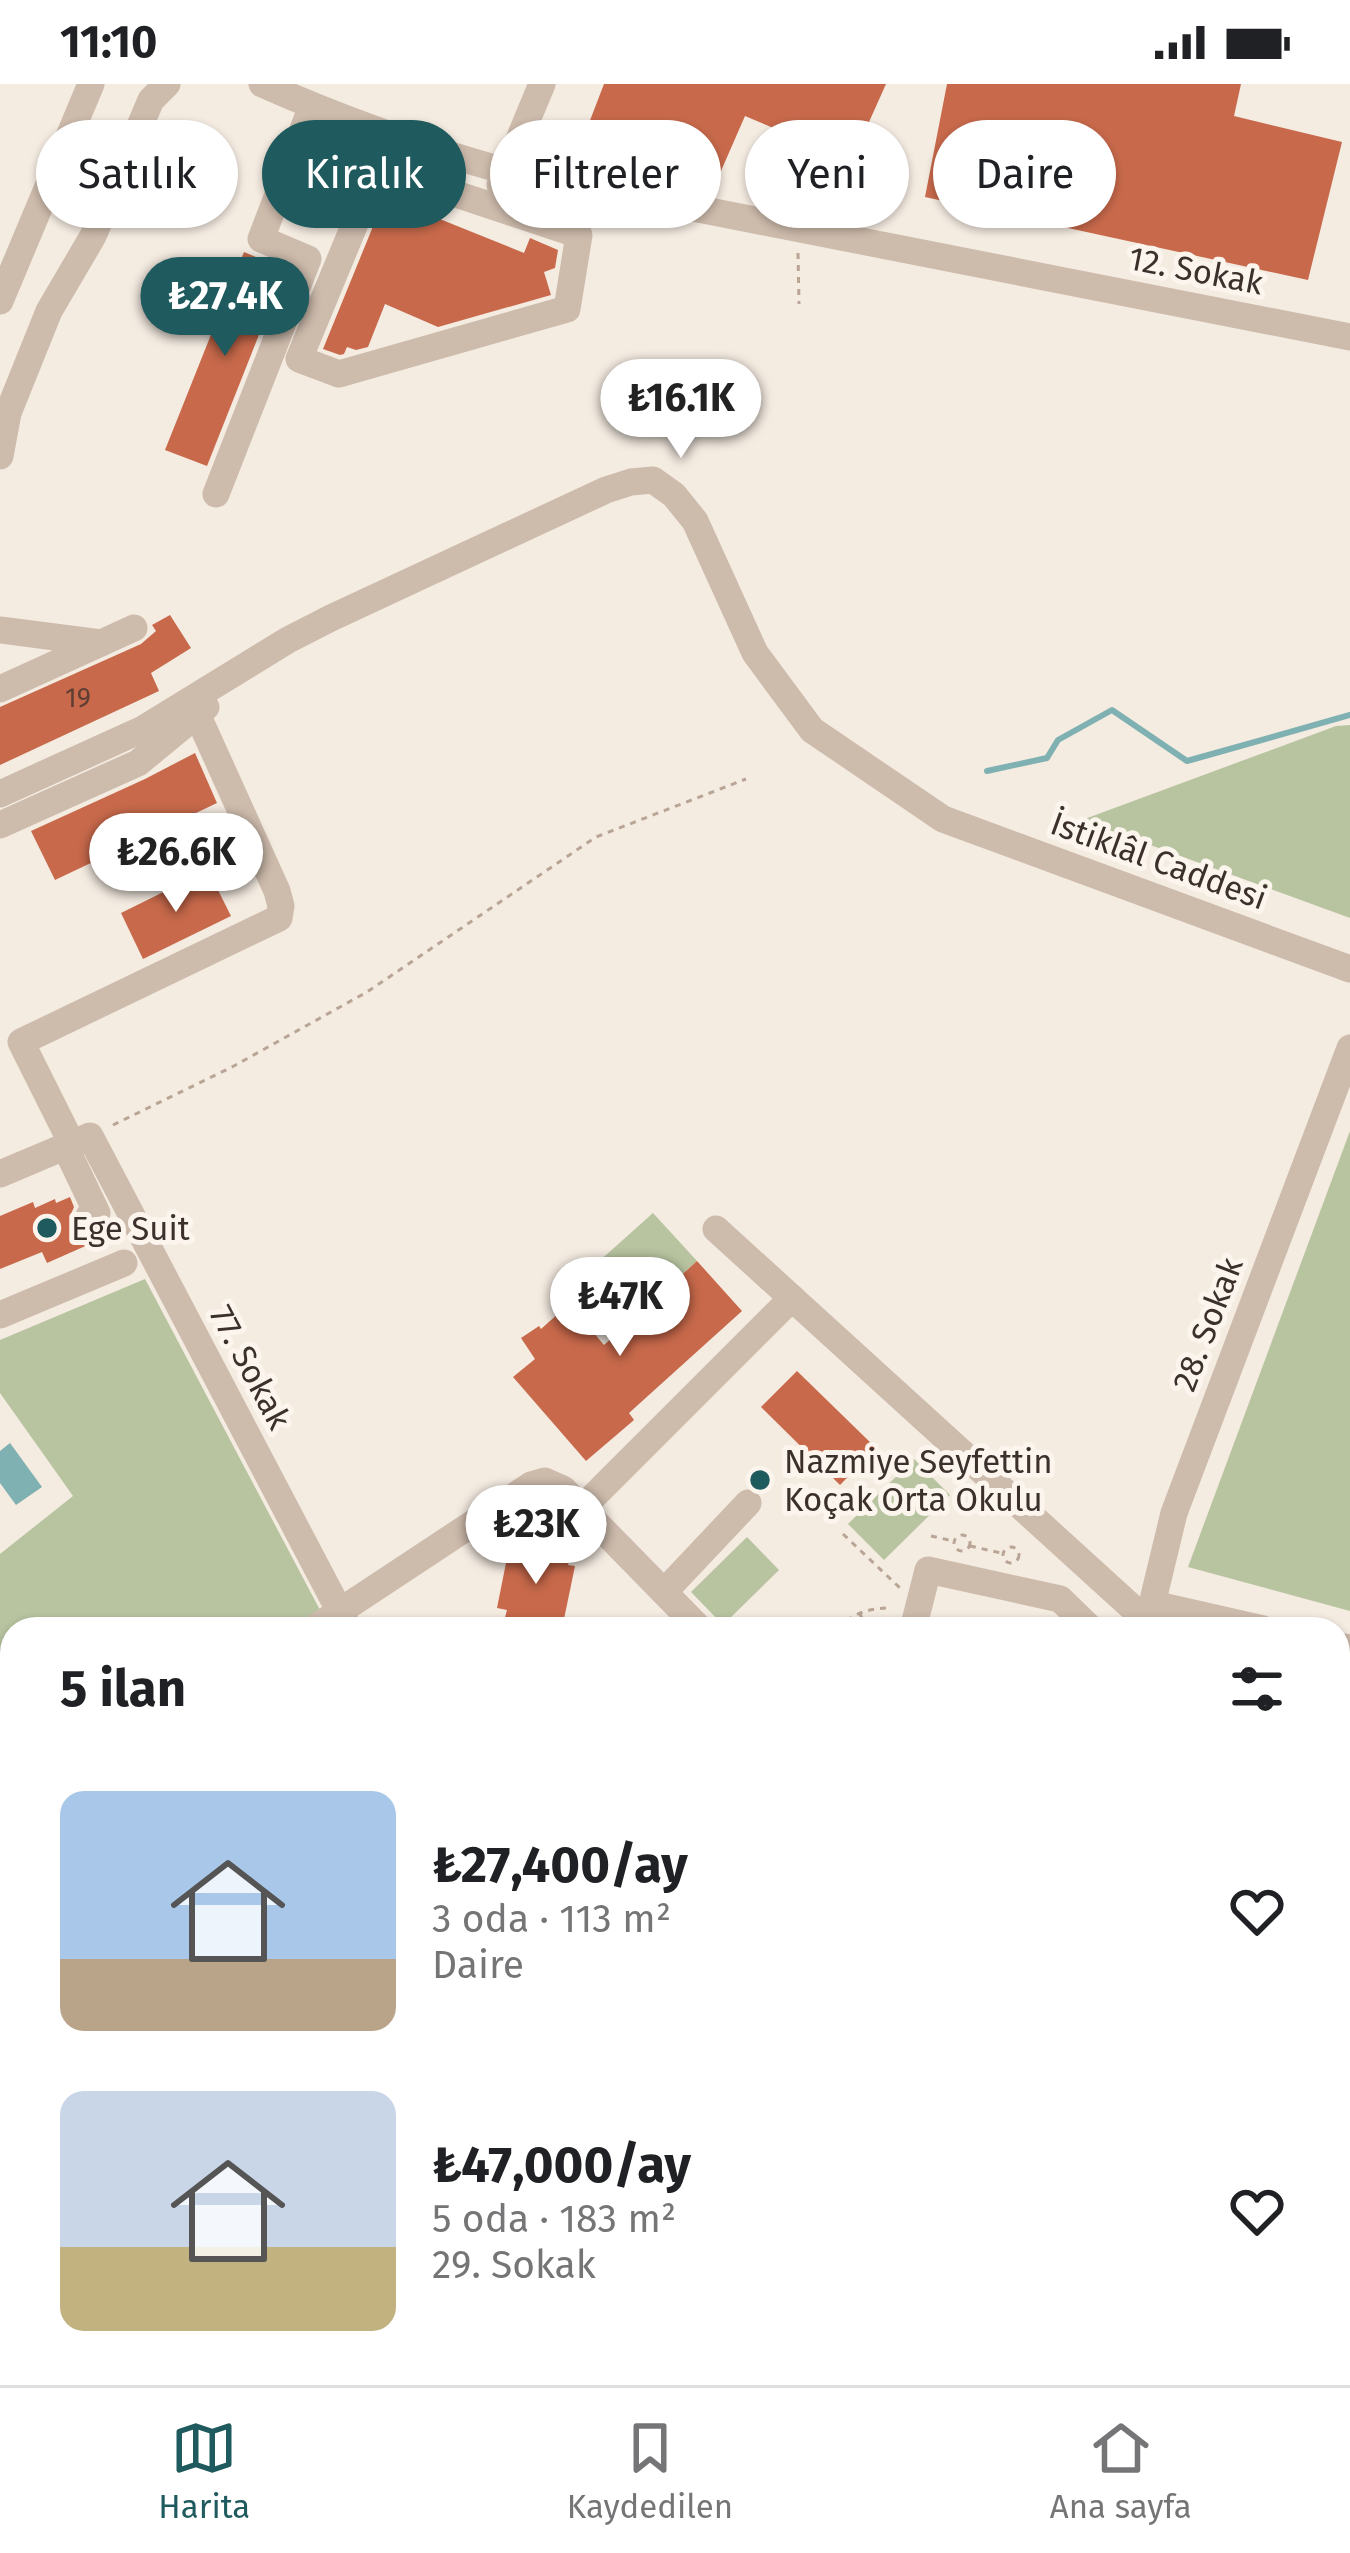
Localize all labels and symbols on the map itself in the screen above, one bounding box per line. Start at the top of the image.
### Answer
street label: 12. Sokak [1125,238,1266,304]
pin: ₺27.4K [127,257,323,359]
pin: ₺16.1K [583,359,779,461]
house number: 19 [65,682,91,714]
street label: İstiklâl Caddesi [1045,803,1272,919]
pin: ₺26.6K [78,813,274,915]
place label: Ege Suit [71,1209,190,1249]
marker: Ege Suit [34,1215,60,1241]
street label: 28. Sokak [1164,1252,1252,1397]
pin: ₺47K [549,1257,691,1359]
street label: 77. Sokak [201,1299,299,1436]
place label: Nazmiye Seyfettin Koçak Orta Okulu [784,1442,1053,1520]
marker: Nazmiye Seyfettin Koçak Orta Okulu [747,1467,773,1493]
pin: ₺23K [465,1485,607,1587]

